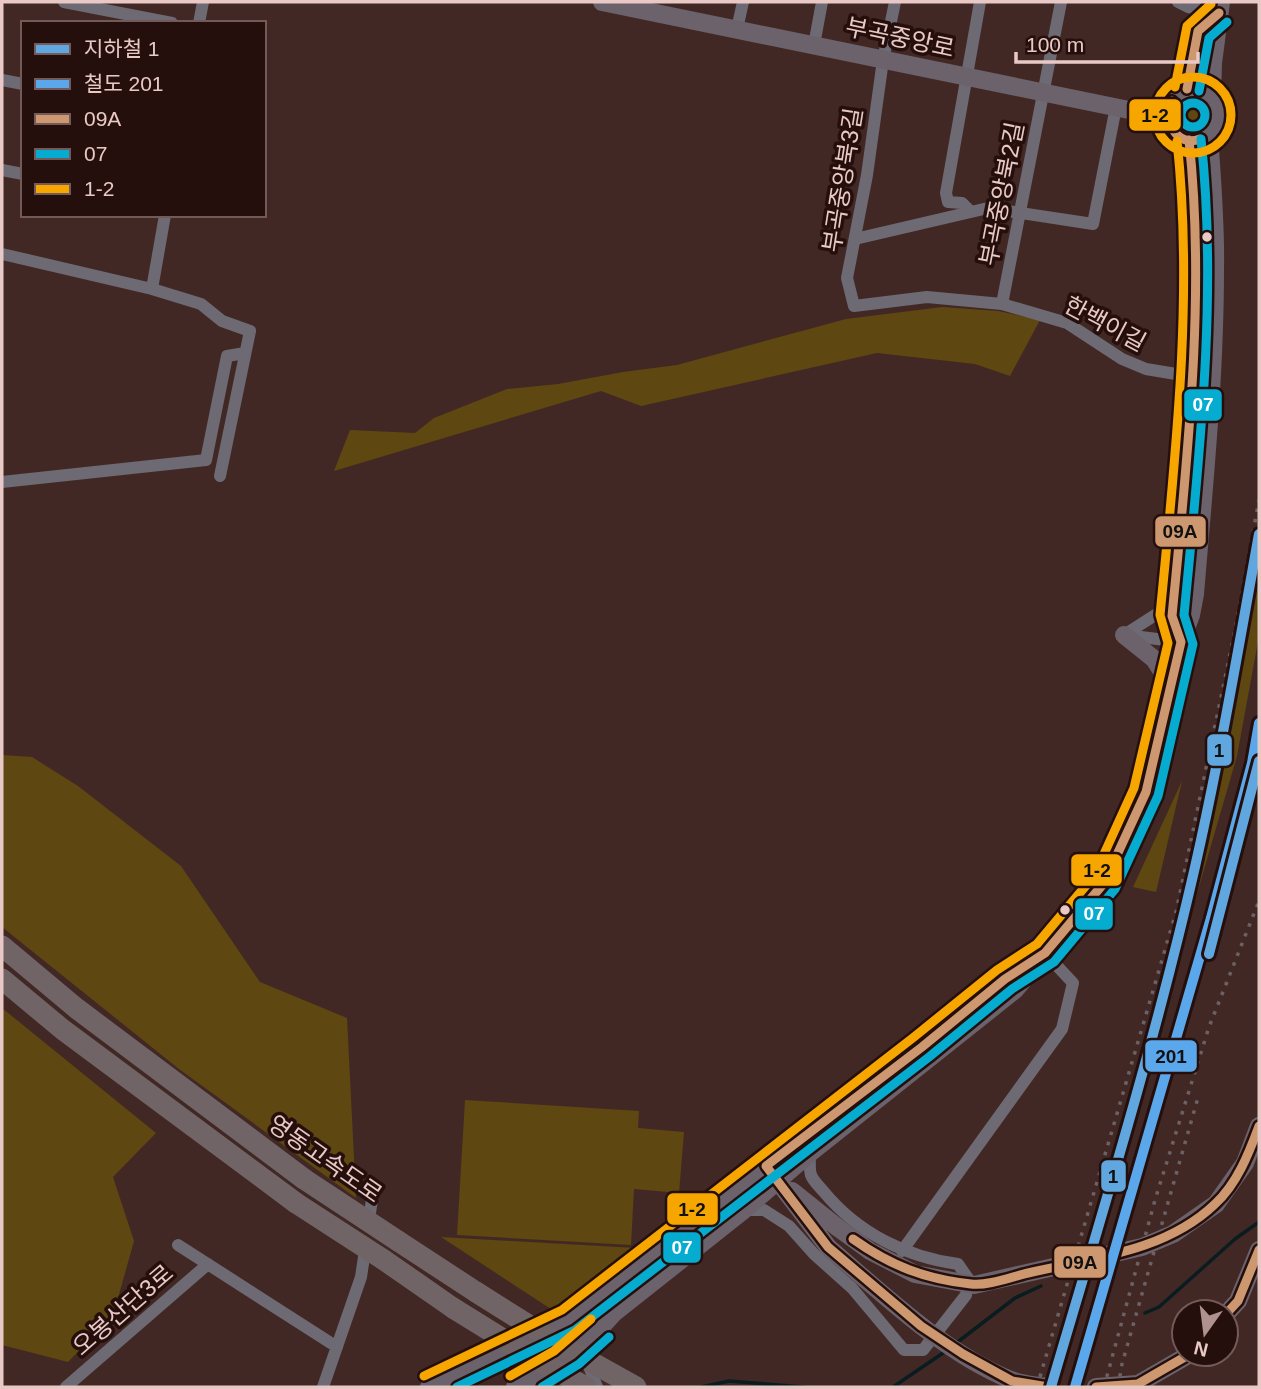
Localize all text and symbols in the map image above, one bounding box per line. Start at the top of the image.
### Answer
street label: 부곡중앙로 [843,13,957,62]
legend [21,21,266,217]
scale bar [1016,21,1198,65]
text: 100 m [1026,33,1084,56]
text: 지하철 1 [84,37,159,60]
text: 철도 201 [84,72,164,95]
line badge: 1-2 [1128,98,1182,132]
text: 1-2 [1141,105,1169,126]
street label: 부곡중앙북3길 [818,106,867,254]
text: 09A [84,107,121,130]
street label: 부곡중앙북2길 [974,120,1029,268]
text: 07 [84,142,107,165]
text: 1-2 [84,177,114,200]
unlabelled marker [1200,230,1214,244]
street label: 한백이길 [1060,291,1151,356]
line badge: 07 [1183,388,1223,422]
text: 07 [1192,394,1214,415]
line badge: 09A [1154,515,1207,548]
text: 09A [1163,521,1198,542]
line badge: 1 [1206,733,1233,767]
text: 1 [1214,740,1225,761]
line badge: 1-2 [1070,853,1123,887]
text: 1-2 [1083,860,1111,881]
line badge: 07 [1074,897,1114,931]
unlabelled marker [1058,903,1072,917]
text: 07 [1083,903,1105,924]
line badge: 201 [1144,1039,1198,1073]
text: 201 [1155,1046,1187,1067]
street label: 영동고속도로 [263,1110,387,1208]
line badge: 1 [1100,1159,1127,1193]
text: 1 [1108,1166,1119,1187]
line badge: 1-2 [666,1192,719,1226]
text: 1-2 [678,1199,706,1220]
line badge: 07 [662,1231,702,1264]
text: 07 [671,1237,693,1258]
line badge: 09A [1053,1245,1107,1279]
text: 09A [1063,1252,1098,1273]
street label: 오봉산단3로 [67,1259,178,1360]
north arrow [1170,1298,1240,1368]
text: N [1192,1337,1210,1361]

